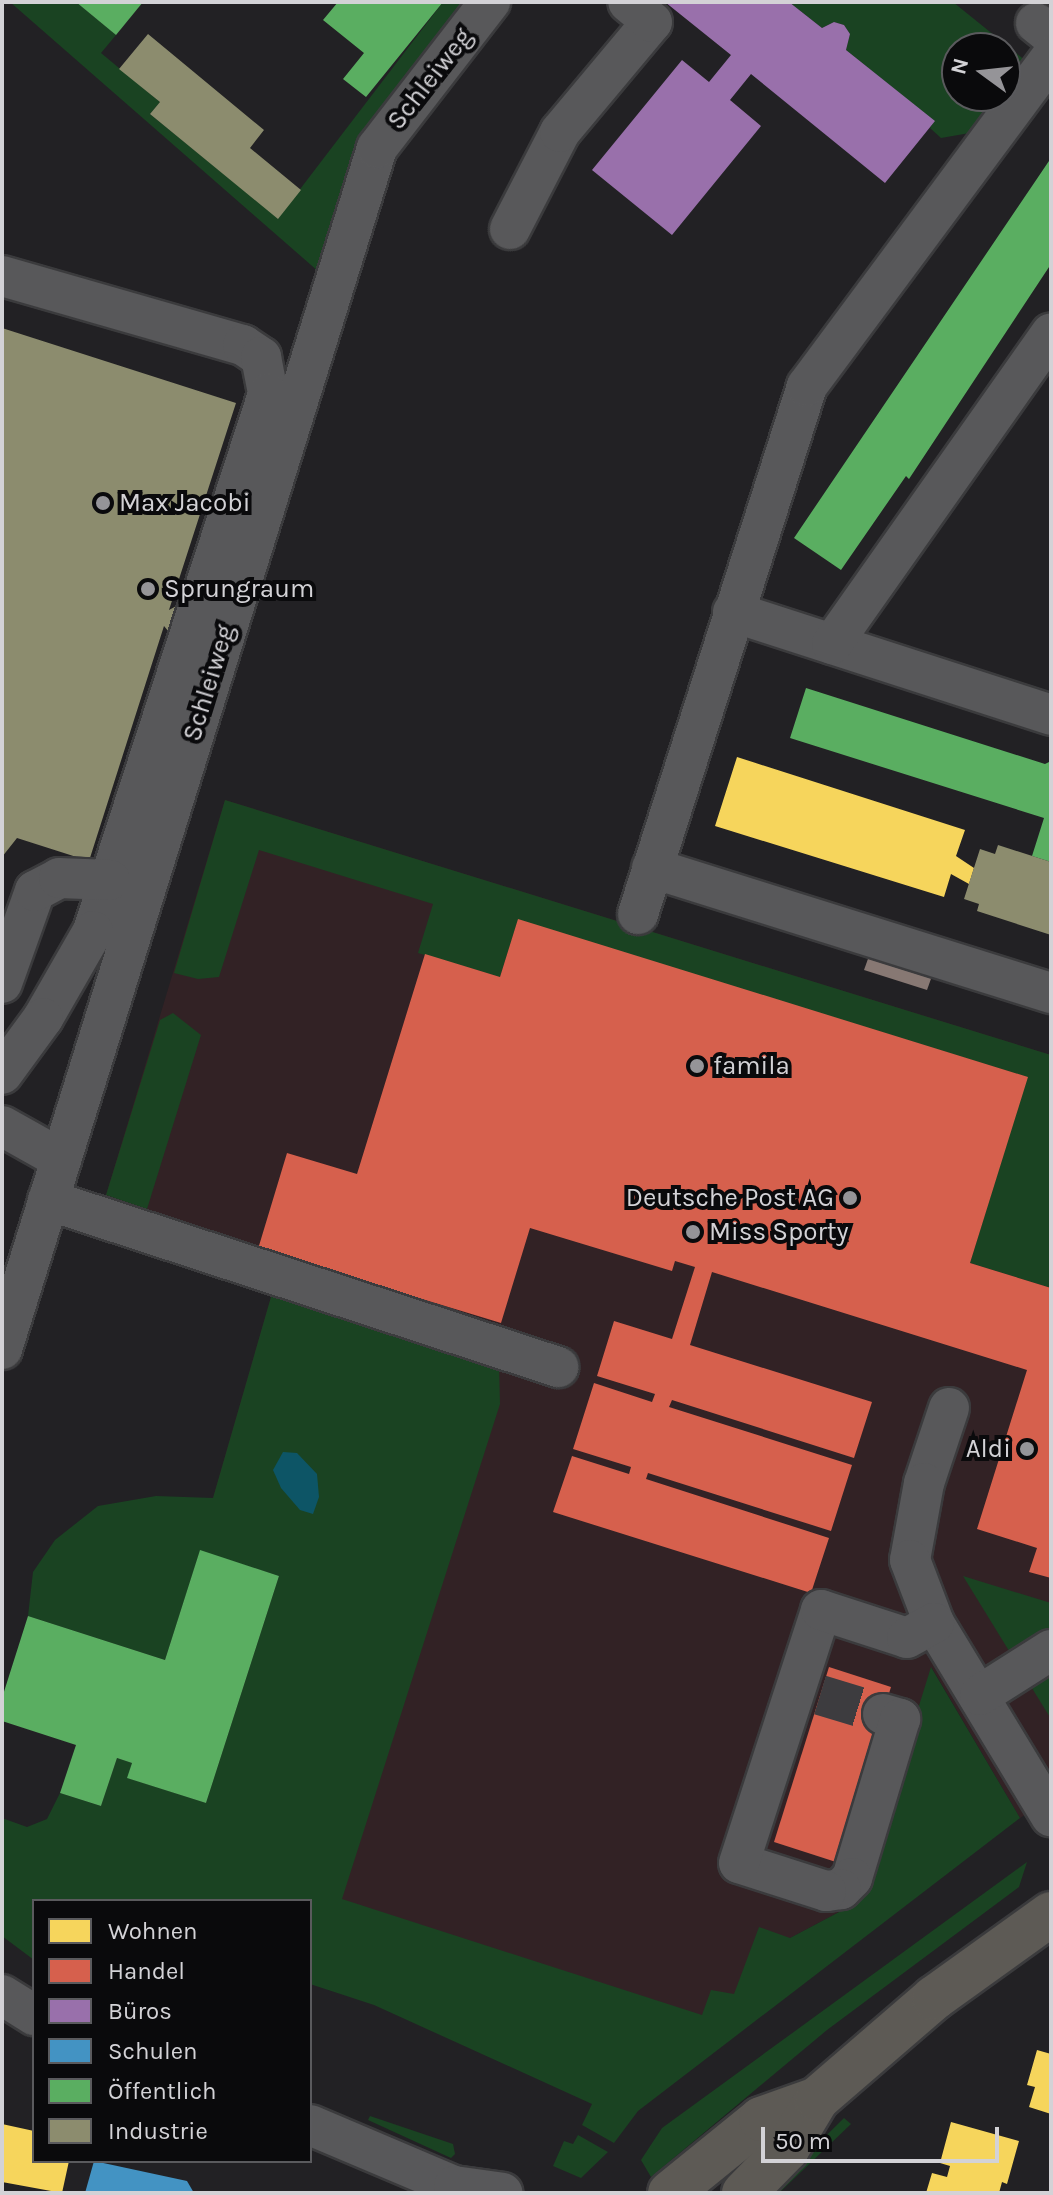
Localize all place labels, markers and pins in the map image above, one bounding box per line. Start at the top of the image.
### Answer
place label: Max Jacobi [119,487,250,519]
marker: Max Jacobi [94,494,112,512]
place label: Sprungraum [164,573,314,605]
marker: Sprungraum [139,580,157,598]
place label: famila [713,1050,790,1082]
marker: famila [688,1057,706,1075]
place label: Deutsche Post AG [626,1182,834,1214]
marker: Deutsche Post AG [841,1189,859,1207]
place label: Miss Sporty [709,1216,849,1248]
marker: Miss Sporty [684,1223,702,1241]
place label: Aldi [966,1433,1011,1465]
marker: Aldi [1018,1440,1036,1458]

